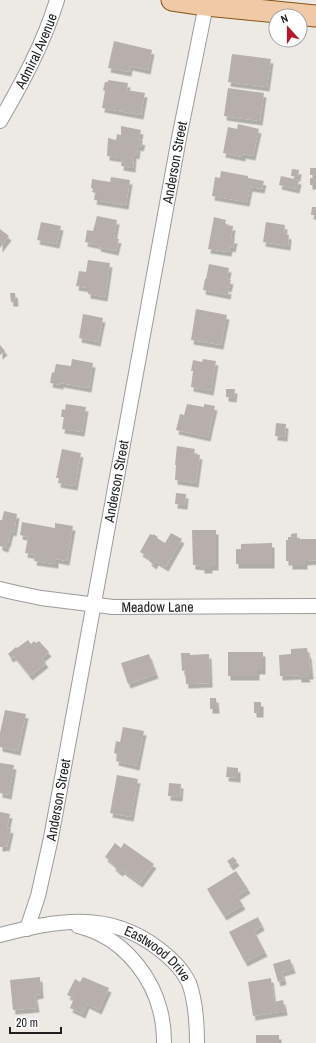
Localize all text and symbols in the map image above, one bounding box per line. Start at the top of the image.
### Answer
north arrow [268,8,308,48]
street label: Admiral Avenue [10,11,61,93]
text: N [279,11,290,26]
street label: Anderson Street [158,120,191,206]
street label: Anderson Street [100,439,133,525]
street label: Meadow Lane [121,598,194,616]
street label: Anderson Street [41,757,74,843]
street label: Eastwood Drive [122,921,195,984]
scale bar [10,1009,61,1035]
text: 20 m [16,1015,38,1031]

